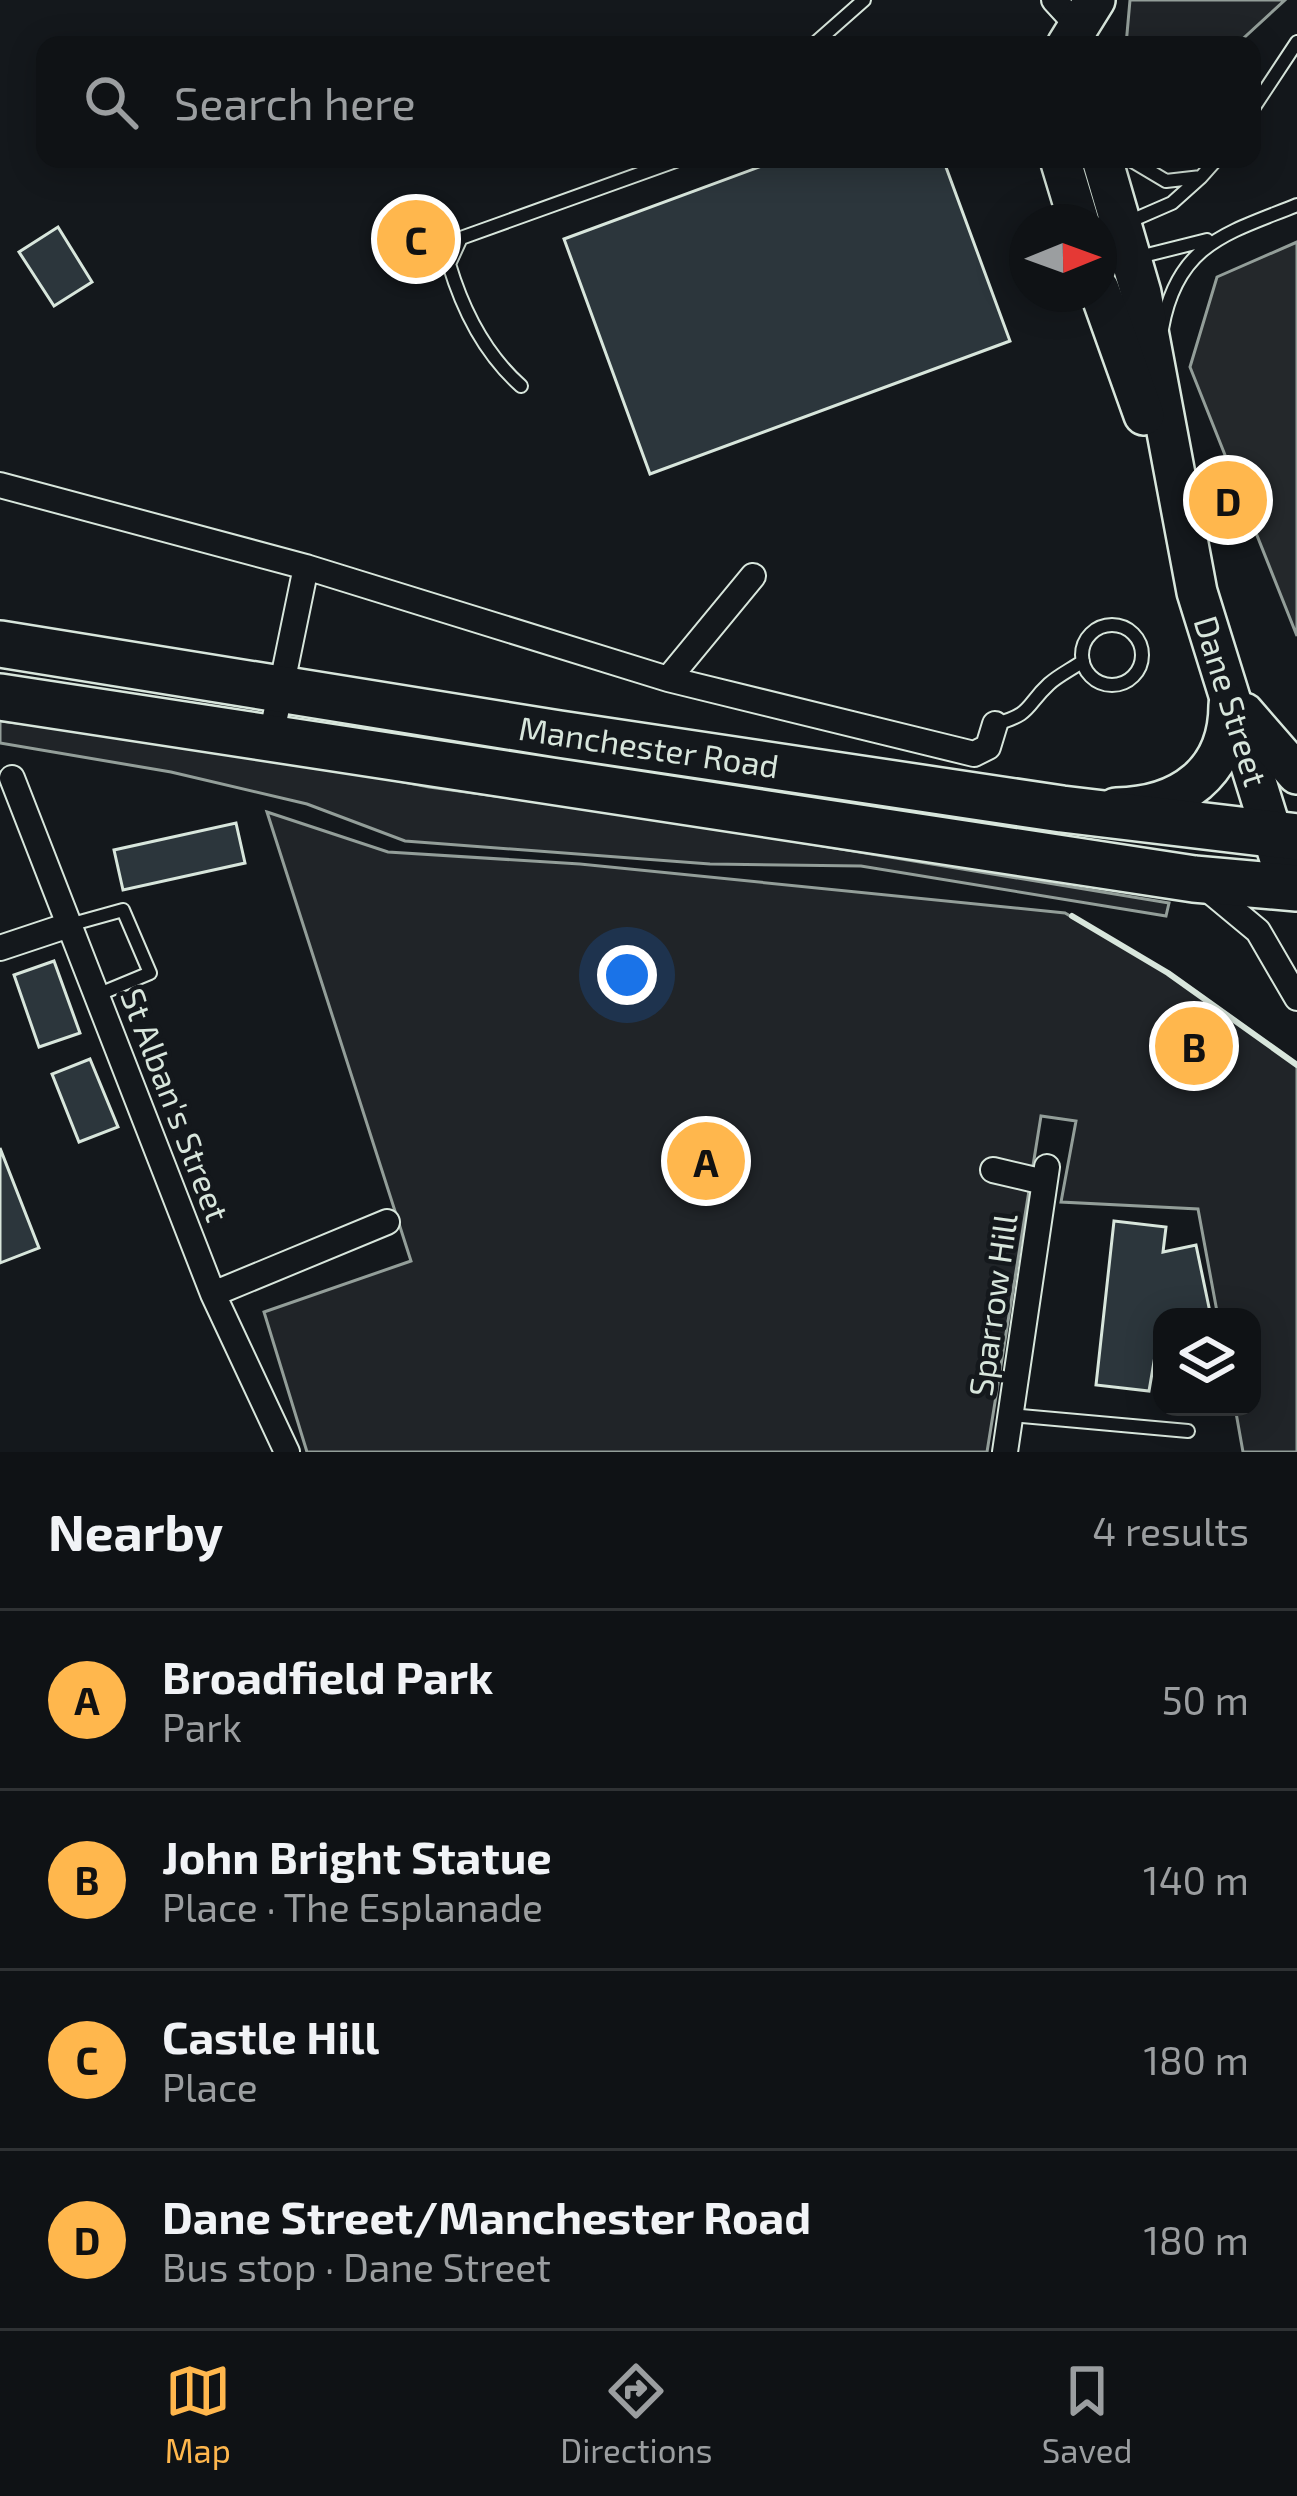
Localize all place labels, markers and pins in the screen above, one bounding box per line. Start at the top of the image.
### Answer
pin: C [377,194,455,284]
pin: D [1189,455,1267,545]
pin: B [1155,1001,1233,1091]
pin: A [667,1116,745,1206]

